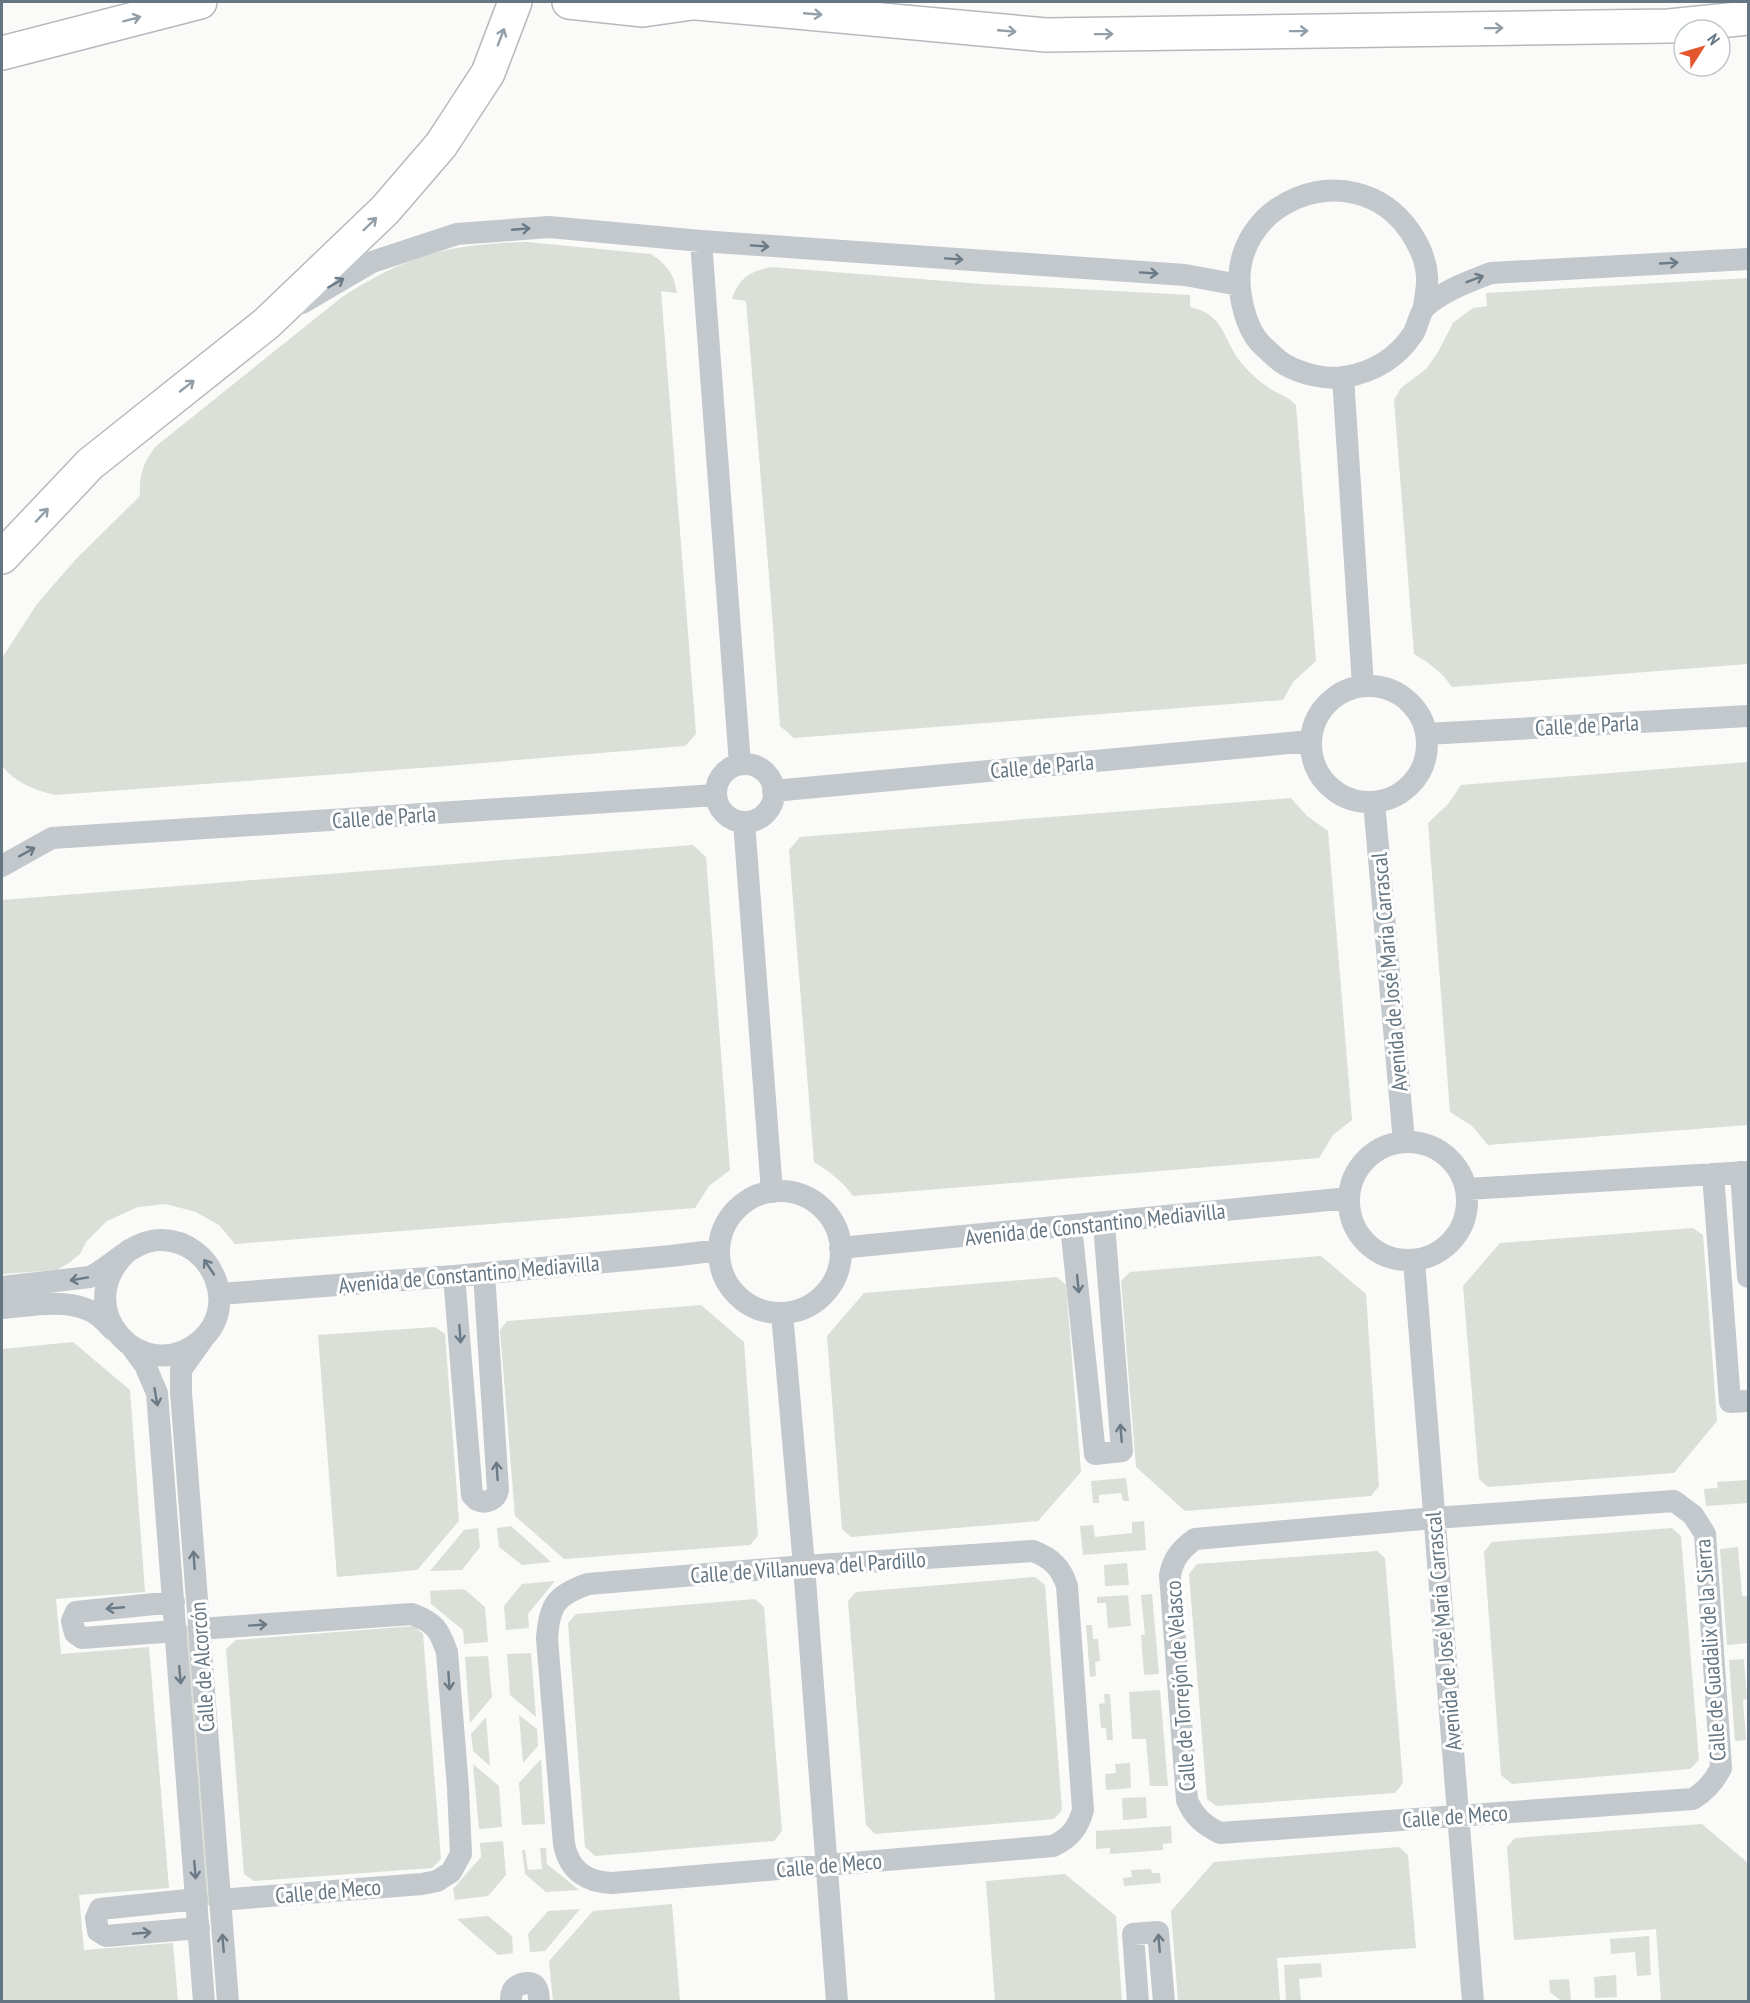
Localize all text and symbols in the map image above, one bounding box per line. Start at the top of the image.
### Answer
one-way arrow [803,9,822,20]
one-way arrow [122,13,141,24]
north arrow [1672,18,1732,78]
one-way arrow [1483,22,1503,34]
one-way arrow [1289,25,1308,37]
one-way arrow [997,26,1017,37]
one-way arrow [497,28,508,47]
one-way arrow [1094,28,1114,40]
text: N [1703,30,1725,48]
one-way arrow [362,217,377,231]
one-way arrow [510,224,530,235]
one-way arrow [749,240,769,251]
one-way arrow [944,254,964,265]
one-way arrow [1658,258,1678,269]
one-way arrow [1138,268,1158,279]
one-way arrow [1465,273,1484,284]
one-way arrow [327,277,344,289]
one-way arrow [179,380,195,393]
one-way arrow [34,507,49,522]
street label: Calle de Parla [1534,708,1640,742]
street label: Calle de Parla [989,748,1095,784]
street label: Calle de Parla [331,799,437,835]
one-way arrow [18,846,35,858]
street label: Avenida de José María Carrascal [1365,850,1413,1093]
street label: Avenida de Constantino Mediavilla [963,1196,1227,1252]
street label: Avenida de Constantino Mediavilla [337,1249,601,1299]
one-way arrow [203,1259,215,1276]
one-way arrow [69,1274,89,1285]
one-way arrow [1072,1274,1083,1294]
one-way arrow [454,1323,465,1343]
one-way arrow [151,1387,162,1407]
one-way arrow [1115,1423,1126,1443]
one-way arrow [491,1461,502,1481]
street label: Avenida de José María Carrascal [1419,1509,1467,1752]
street label: Calle de Guadalix de la Sierra [1688,1538,1732,1762]
street label: Calle de Villanueva del Pardillo [689,1545,927,1589]
one-way arrow [188,1551,199,1571]
street label: Calle de Torrejón de Velasco [1159,1580,1201,1792]
street label: Calle de Alcorcón [183,1601,221,1733]
one-way arrow [106,1603,126,1614]
one-way arrow [247,1619,267,1630]
one-way arrow [174,1665,185,1685]
one-way arrow [444,1670,455,1690]
street label: Calle de Meco [1401,1798,1509,1834]
street label: Calle de Meco [775,1846,883,1884]
one-way arrow [190,1859,201,1879]
street label: Calle de Meco [274,1872,382,1910]
one-way arrow [131,1927,151,1938]
one-way arrow [217,1934,228,1954]
one-way arrow [1153,1934,1164,1954]

